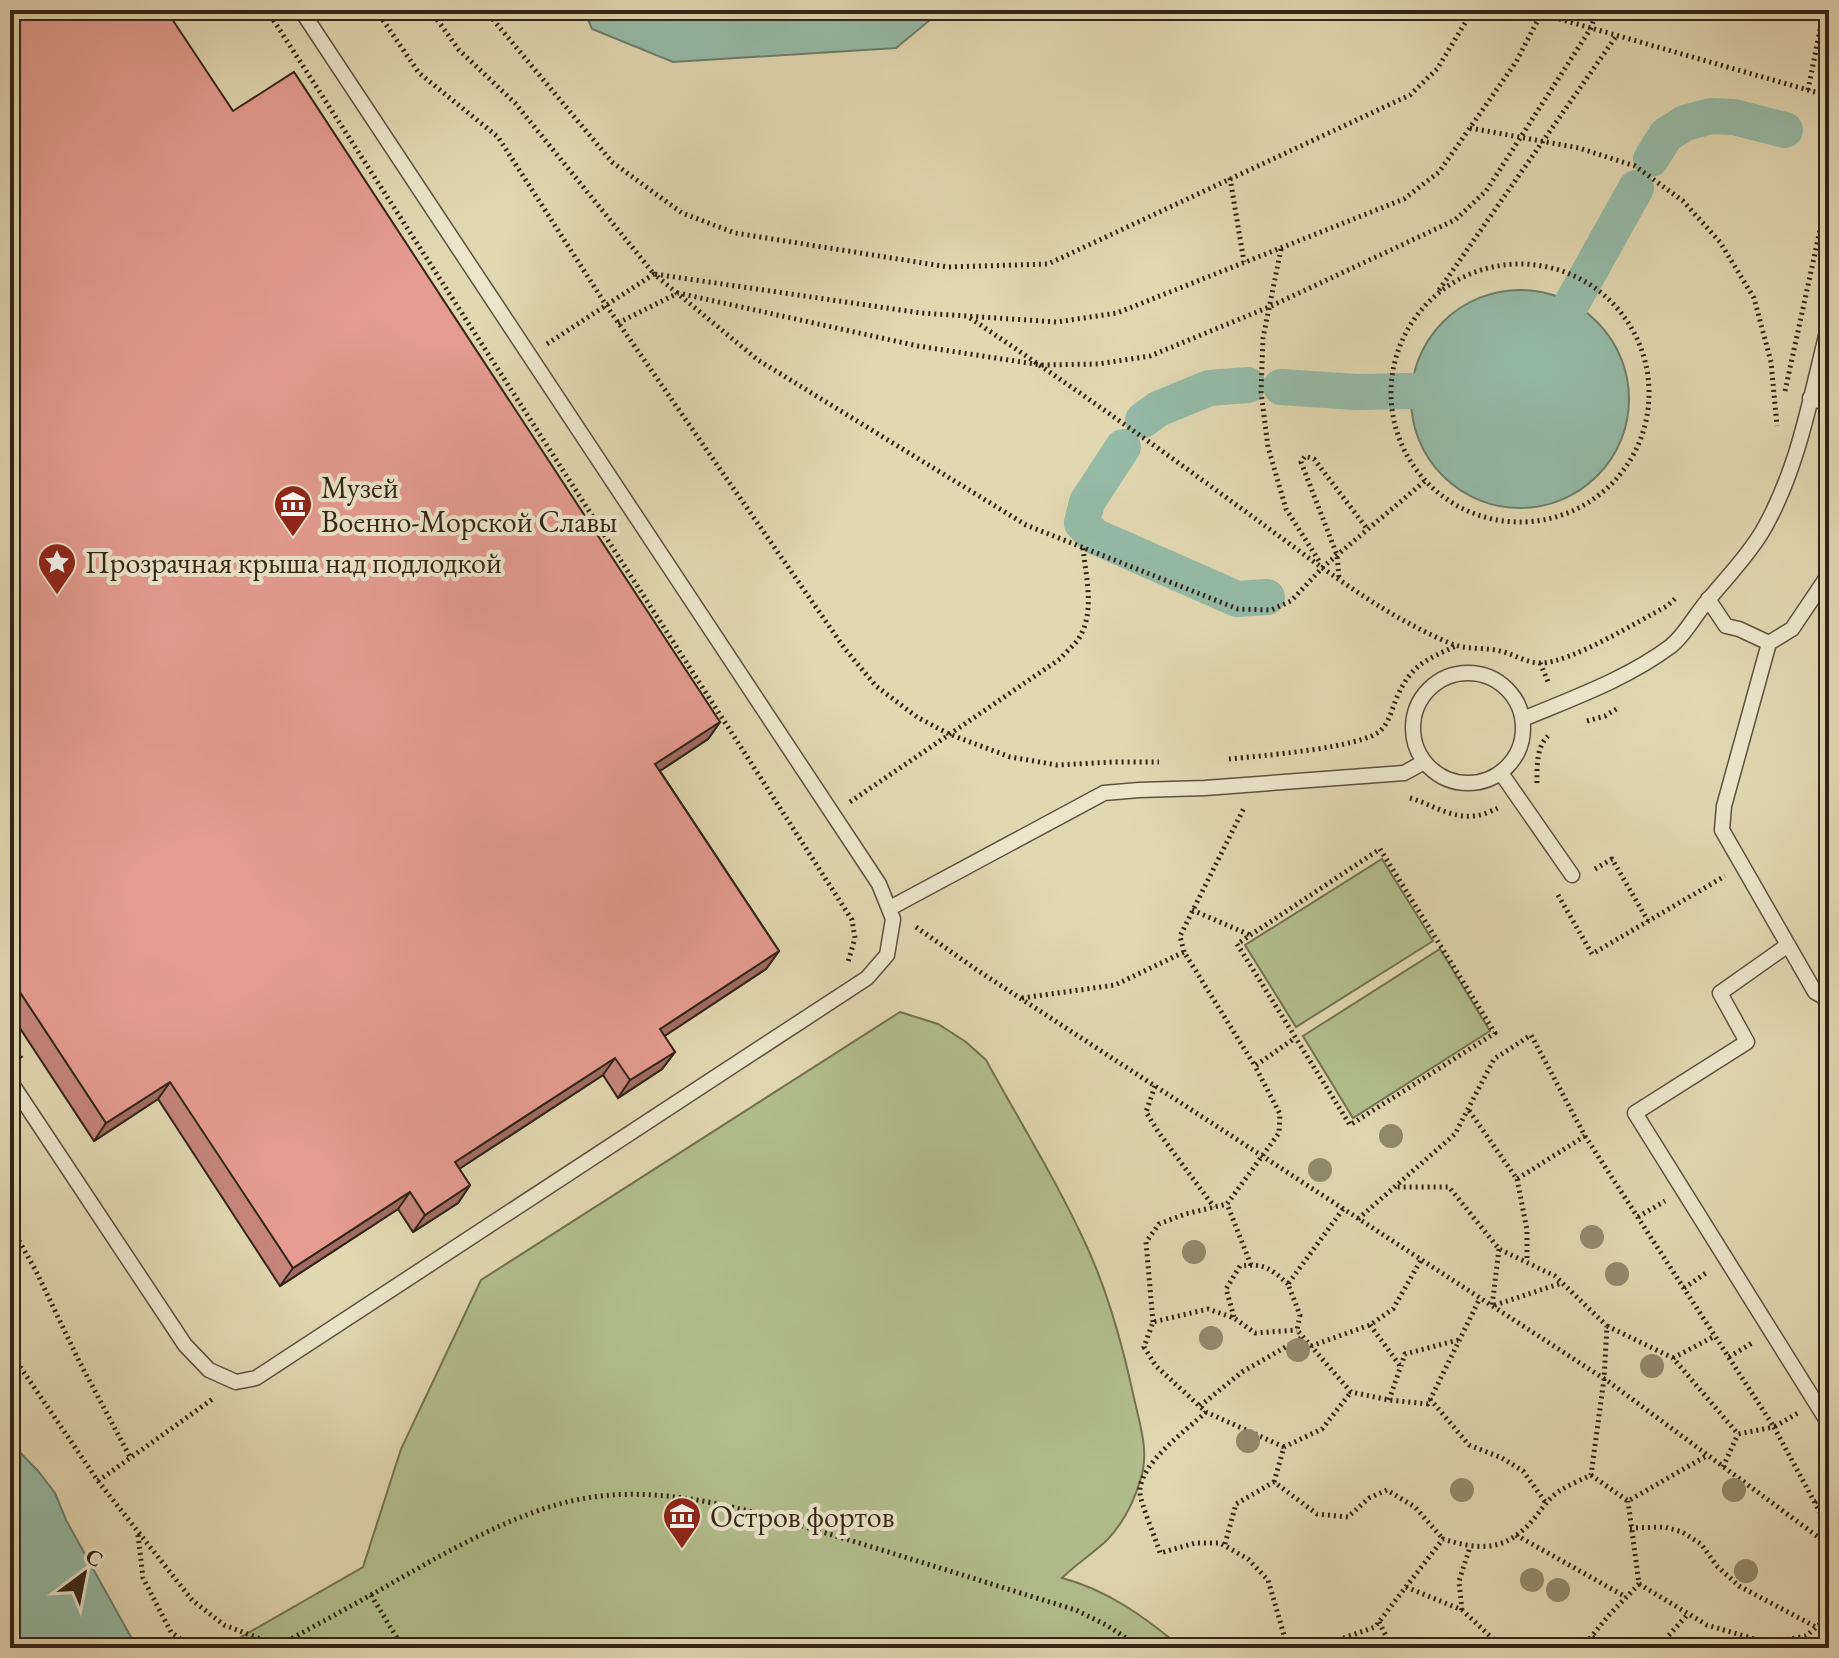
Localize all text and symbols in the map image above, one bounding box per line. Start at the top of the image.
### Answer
place label: Музей Военно-Морской Славы [321,468,617,541]
museum icon: Музей Военно-Морской Славы [272,483,314,538]
place icon: Прозрачная крыша над подлодкой [36,541,78,596]
place label: Прозрачная крыша над подлодкой [85,543,502,582]
museum icon: Остров фортов [661,1495,703,1550]
place label: Остров фортов [710,1497,894,1536]
north arrow [44,1534,124,1614]
text: С [80,1541,109,1574]

